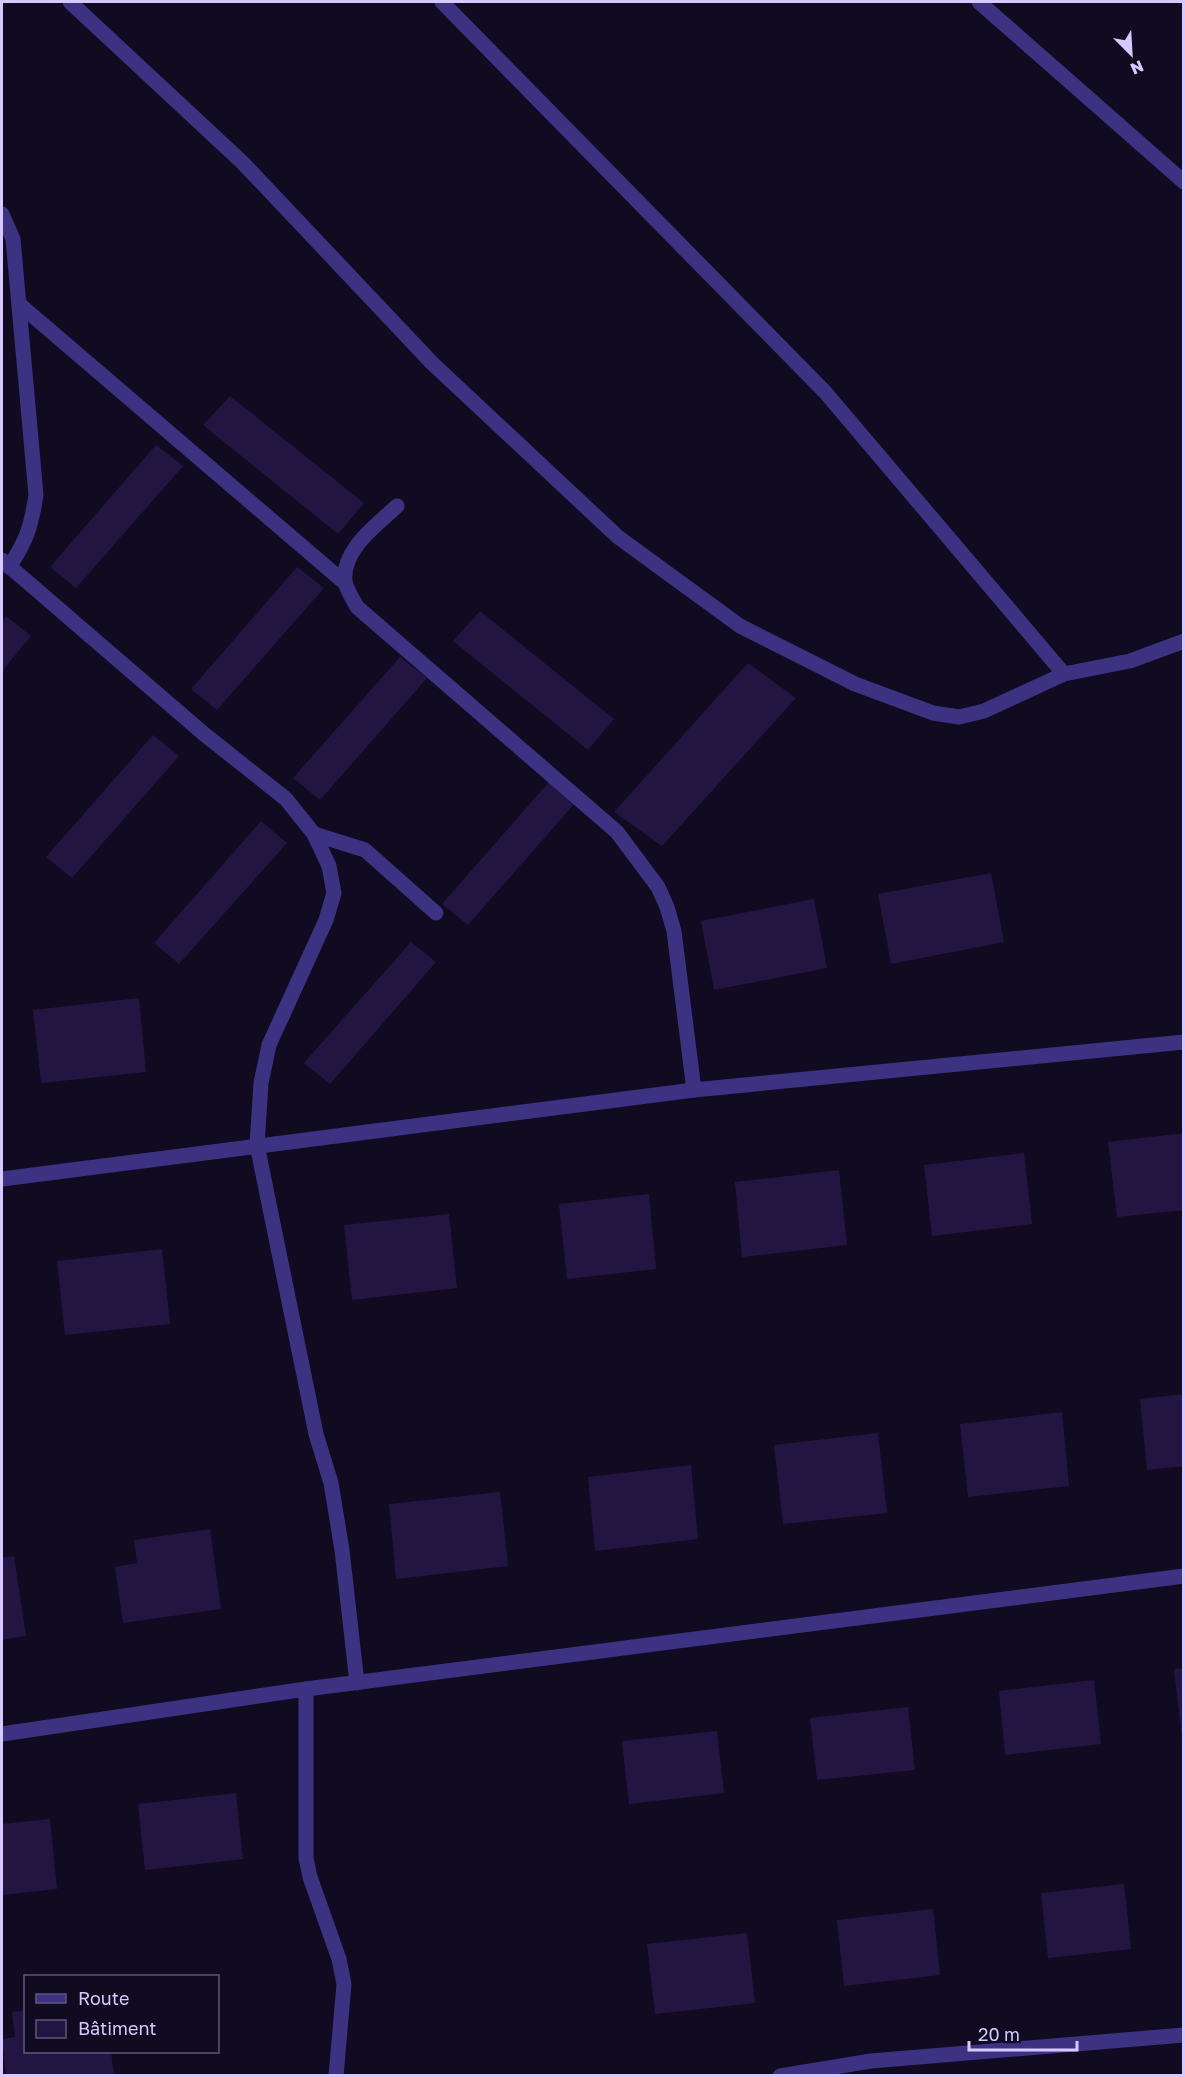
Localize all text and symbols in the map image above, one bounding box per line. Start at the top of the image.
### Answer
north arrow [1101,24,1161,84]
text: N [1127,56,1147,79]
legend [24,1975,219,2053]
text: Route [78,1987,129,2009]
scale bar [969,2014,1077,2052]
text: Bâtiment [78,2017,157,2039]
text: 20 m [978,2023,1020,2045]

